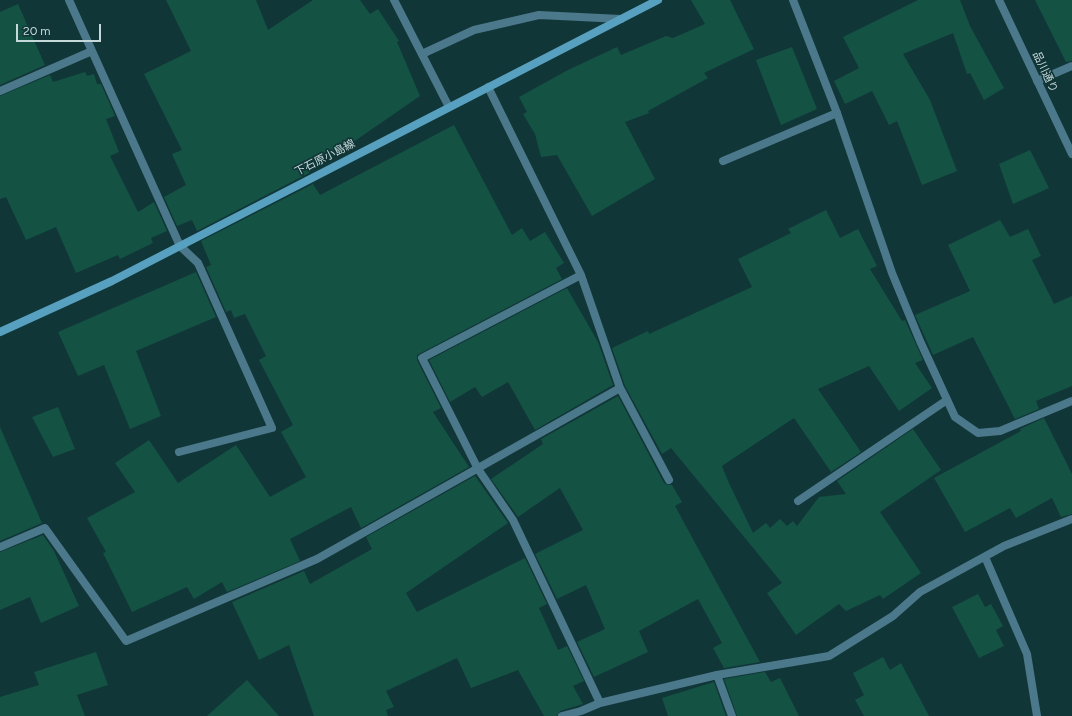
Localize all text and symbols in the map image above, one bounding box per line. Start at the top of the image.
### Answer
scale bar [18,16,103,42]
text: 20 m [23,24,51,38]
street label: 品川通り [1030,49,1060,95]
street label: 下石原小島線 [293,137,357,179]

